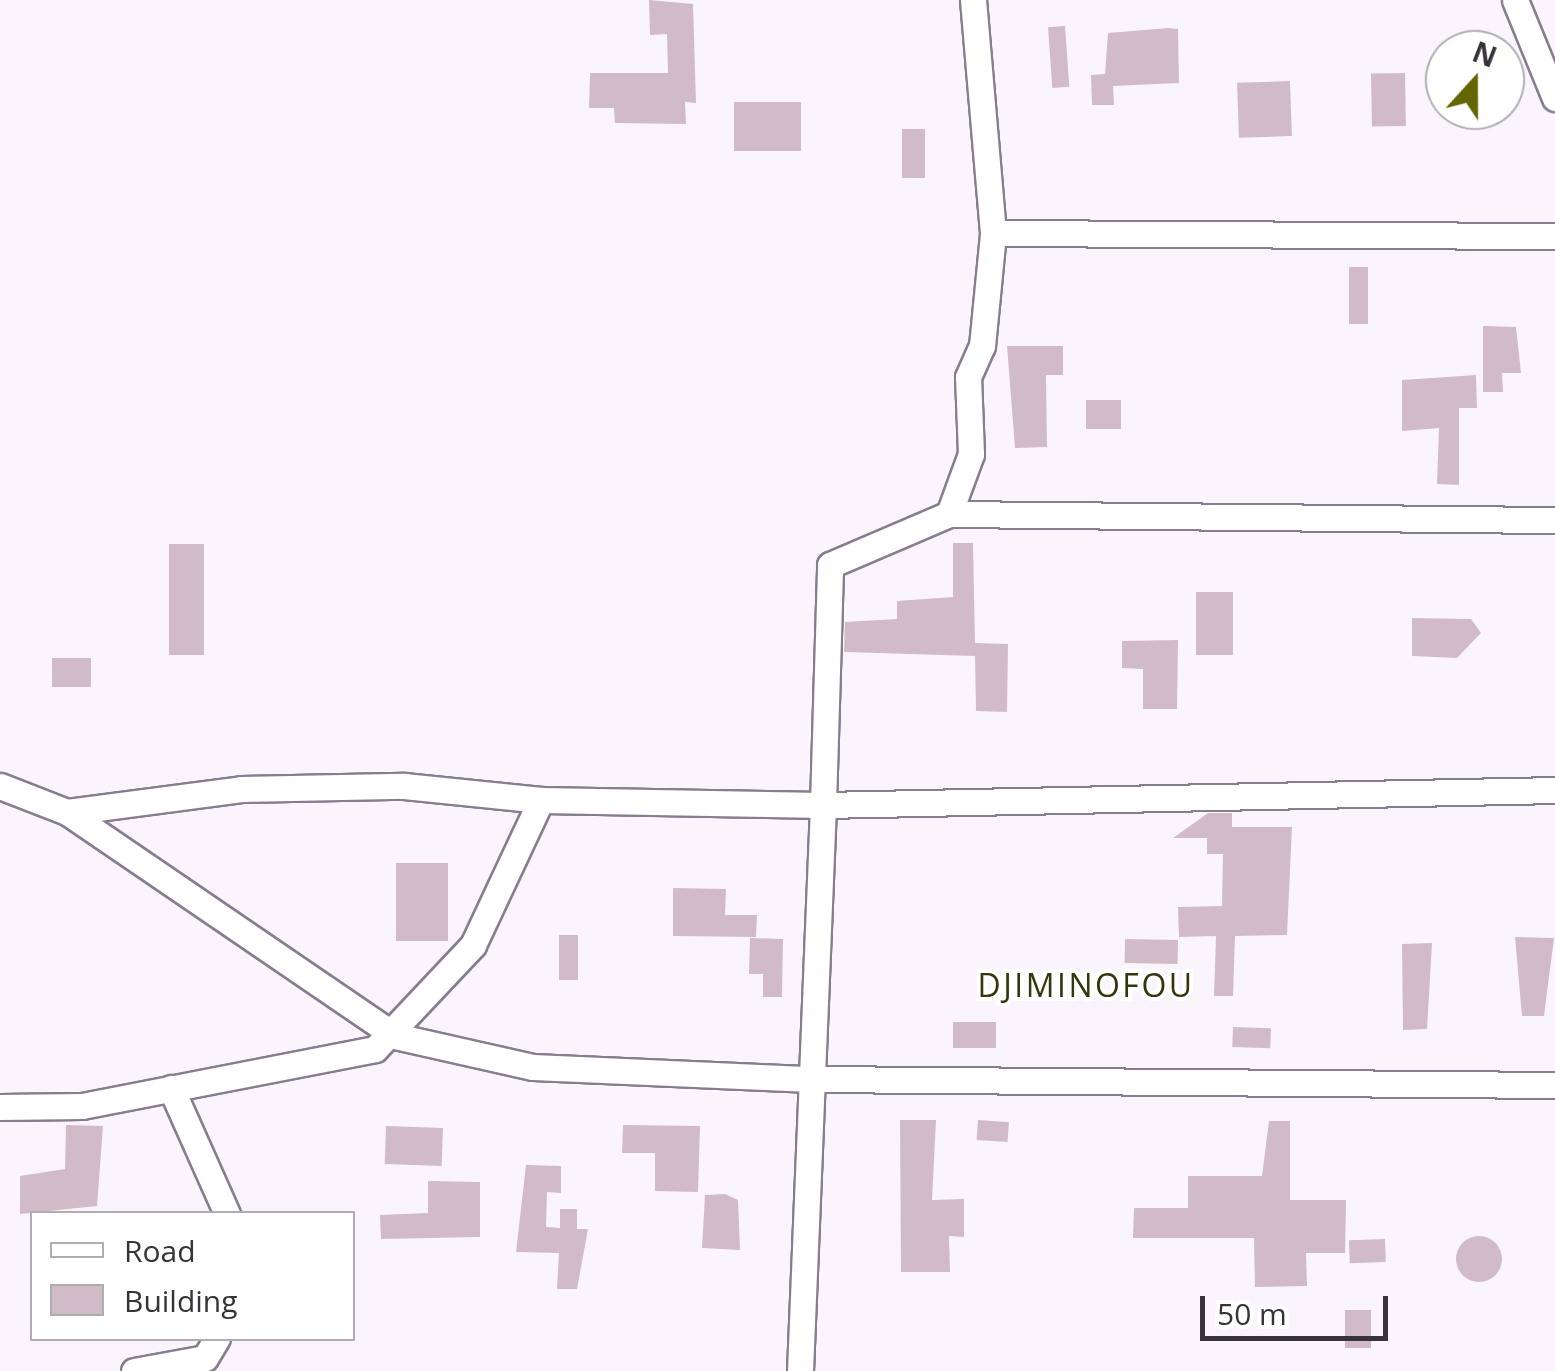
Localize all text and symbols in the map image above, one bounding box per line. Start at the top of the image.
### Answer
north arrow [1425,30,1525,130]
text: N [1468,32,1502,76]
district label: DJIMINOFOU [977,966,1195,1004]
legend [30,1211,355,1341]
text: Road [124,1230,196,1271]
scale bar [1205,1276,1392,1338]
text: Building [124,1280,238,1321]
text: 50 m [1217,1293,1287,1334]

